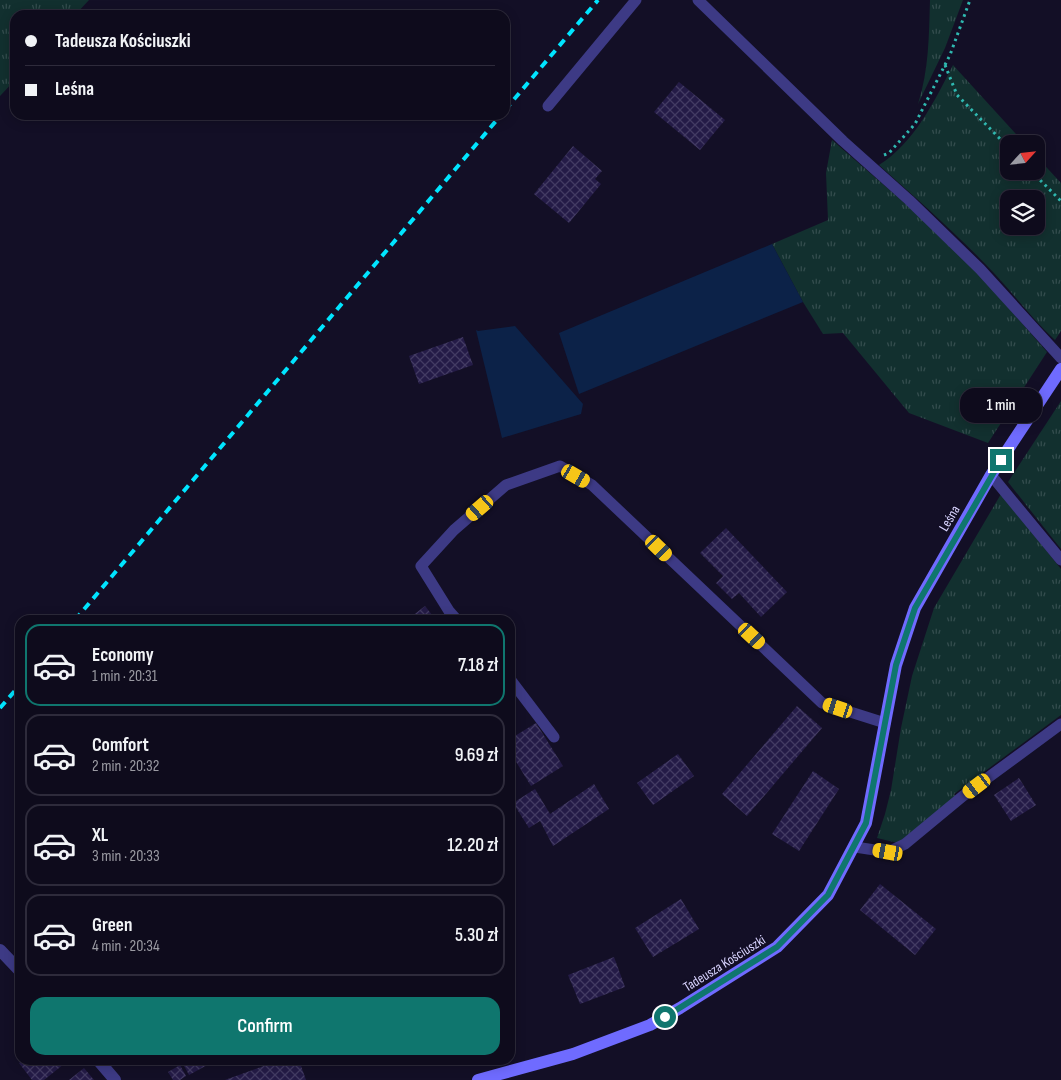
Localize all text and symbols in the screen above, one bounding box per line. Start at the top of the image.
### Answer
text: Tadeusza Kościuszki [55,30,191,53]
text: Leśna [55,78,94,101]
north arrow [1000,135,1045,180]
map controls [1000,135,1045,235]
button: layers [1000,190,1045,235]
callout: 1 min [960,388,1042,422]
text: 1 min [986,396,1016,415]
route end [990,449,1012,471]
car [559,462,592,490]
car [463,492,496,524]
street label: Leśna [935,502,964,534]
car [642,532,675,564]
car [735,620,768,652]
icon: car [32,643,77,688]
text: Economy [92,644,154,667]
text: 7.18 zł [458,654,498,677]
text: 1 min · 20:31 [92,667,157,686]
car [821,696,854,720]
icon: car [32,733,77,778]
text: Comfort [92,734,149,757]
text: 9.69 zł [455,744,498,767]
text: 2 min · 20:32 [92,757,159,776]
car [960,771,993,801]
icon: car [32,823,77,868]
text: XL [92,824,108,847]
text: 12.20 zł [447,834,498,857]
car [871,842,904,862]
text: 3 min · 20:33 [92,847,160,866]
icon: car [32,913,77,958]
text: Green [92,914,132,937]
text: 5.30 zł [455,924,498,947]
street label: Tadeusza Kościuszki [680,931,769,995]
text: 4 min · 20:34 [92,937,160,956]
button: Confirm [30,997,500,1055]
route start [654,1006,676,1028]

